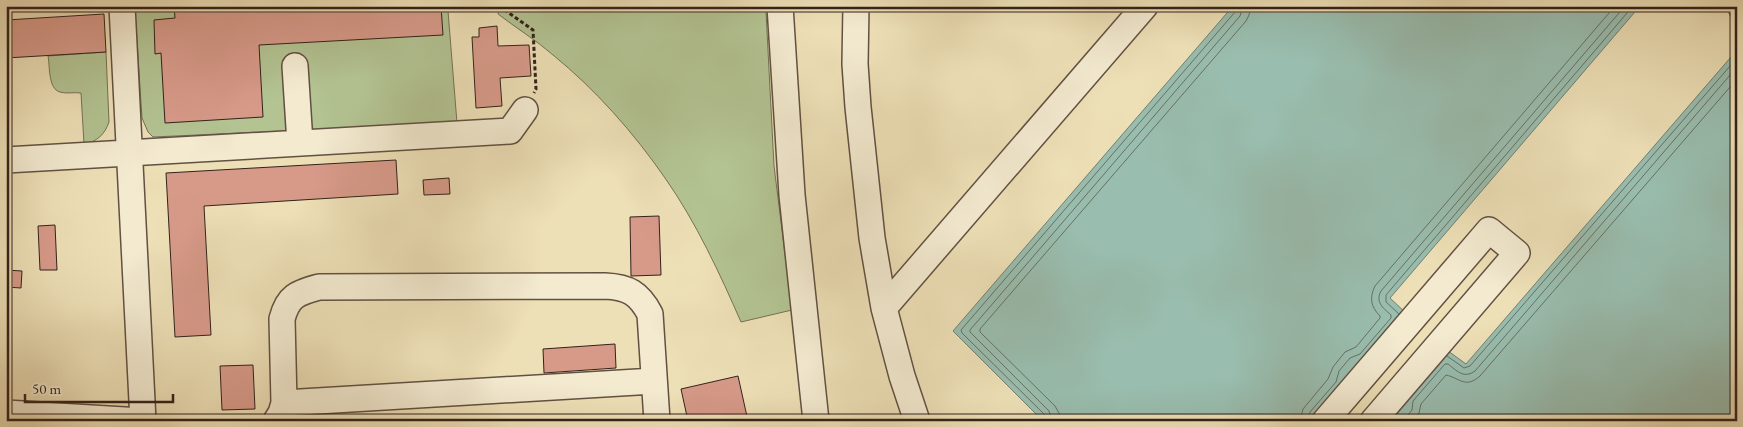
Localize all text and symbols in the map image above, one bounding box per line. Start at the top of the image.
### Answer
scale bar [25,372,172,404]
text: 50 m [32,379,61,398]

